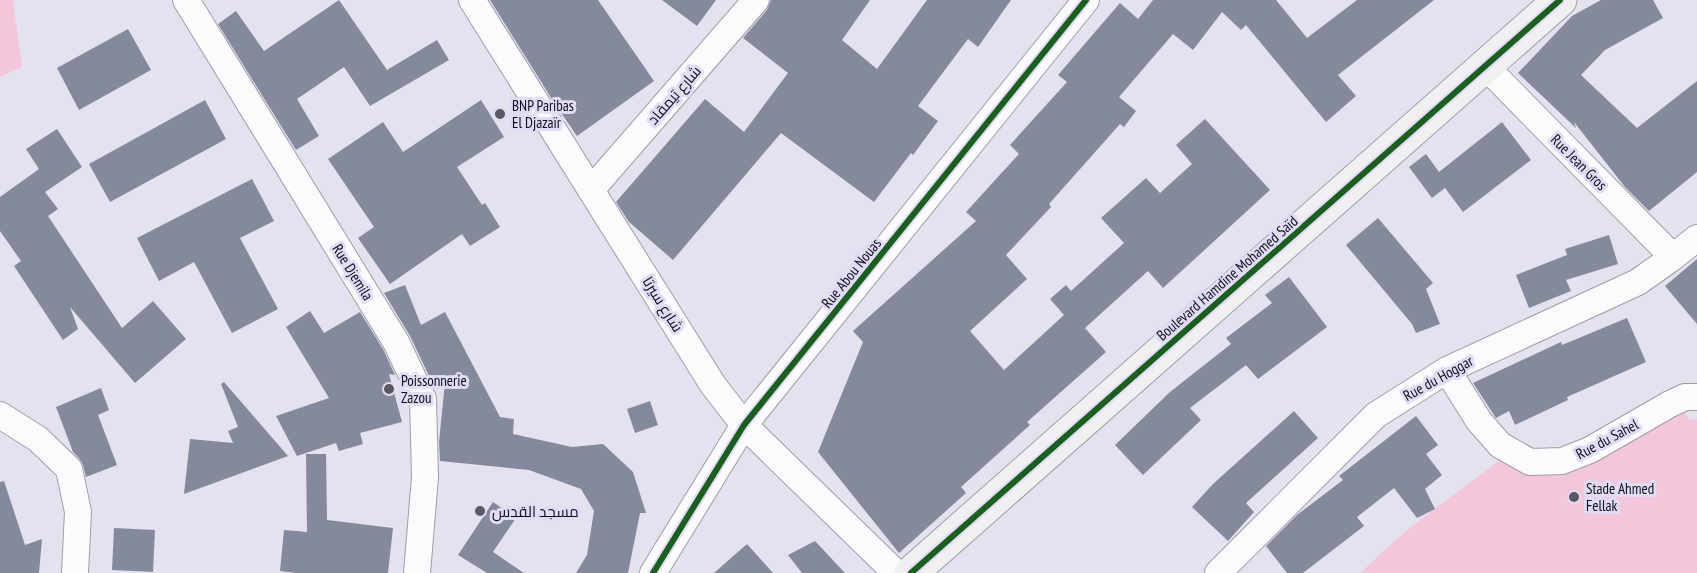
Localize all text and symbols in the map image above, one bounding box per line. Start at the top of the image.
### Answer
street label: شارع تيمقاد [643,62,706,130]
place label: BNP Paribas El Djazaïr [512,96,574,132]
marker: BNP Paribas El Djazaïr [493,107,507,121]
street label: Rue Jean Gros [1547,130,1611,194]
street label: Boulevard Hamdine Mohamed Saïd [1152,211,1302,345]
street label: Rue Abou Nouas [817,234,885,312]
street label: Rue Djemila [328,240,378,304]
street label: شارع سيرتا [637,273,687,336]
street label: Rue du Hoggar [1400,351,1477,405]
place label: Poissonnerie Zazou [401,371,467,407]
marker: Poissonnerie Zazou [382,382,396,396]
street label: Rue du Sahel [1573,414,1642,463]
place label: Stade Ahmed Fellak [1586,479,1654,515]
marker: Stade Ahmed Fellak [1567,490,1581,504]
place label: مسجد القدس [492,502,579,522]
marker: مسجد القدس [473,504,487,518]

